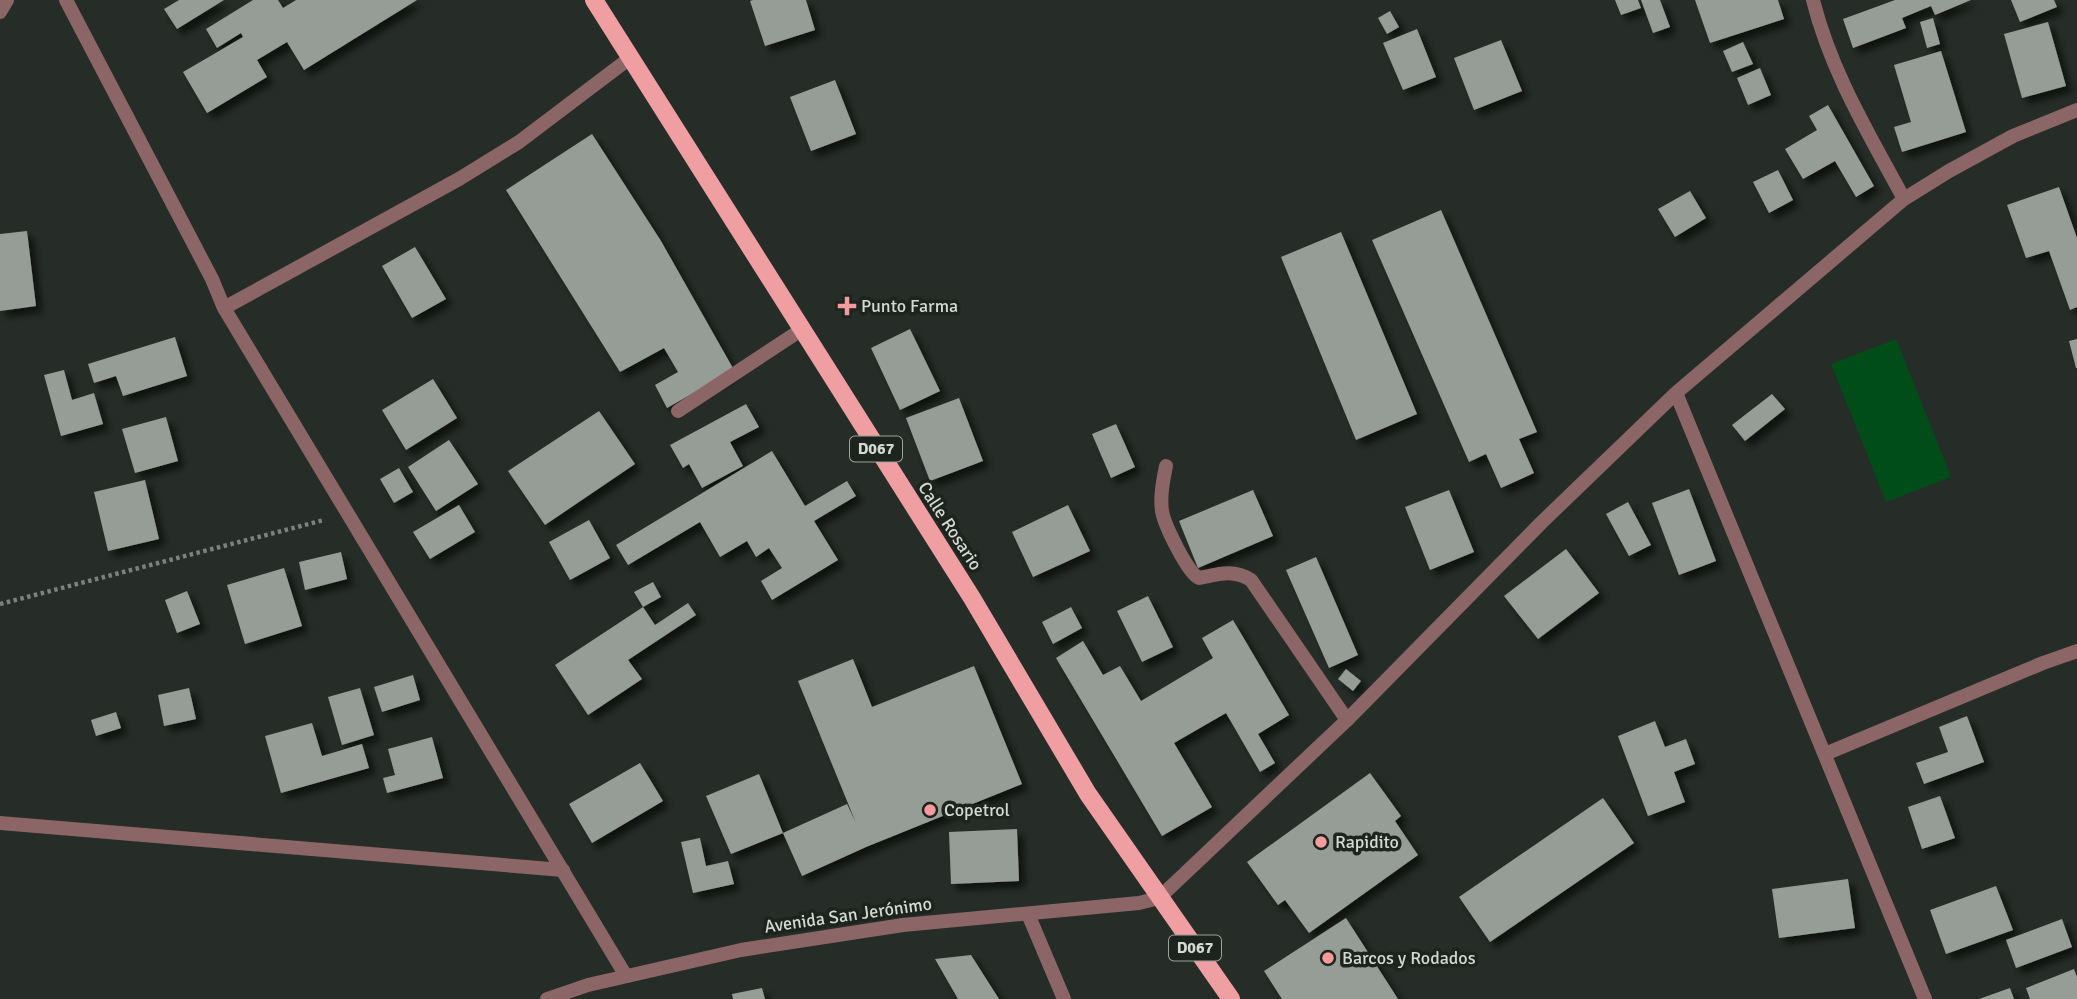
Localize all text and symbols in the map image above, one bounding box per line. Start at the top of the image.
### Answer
place label: Punto Farma [861,295,958,317]
marker: Punto Farma [839,298,855,314]
road number: D067 [850,436,902,462]
street label: Calle Rosario [913,478,987,574]
place label: Copetrol [944,799,1010,821]
marker: Copetrol [922,802,938,818]
place label: Rapidito [1335,831,1399,853]
marker: Rapidito [1313,834,1329,850]
street label: Avenida San Jerónimo [763,892,933,938]
road number: D067 [1169,936,1221,960]
place label: Barcos y Rodados [1342,947,1476,969]
marker: Barcos y Rodados [1320,950,1336,966]

